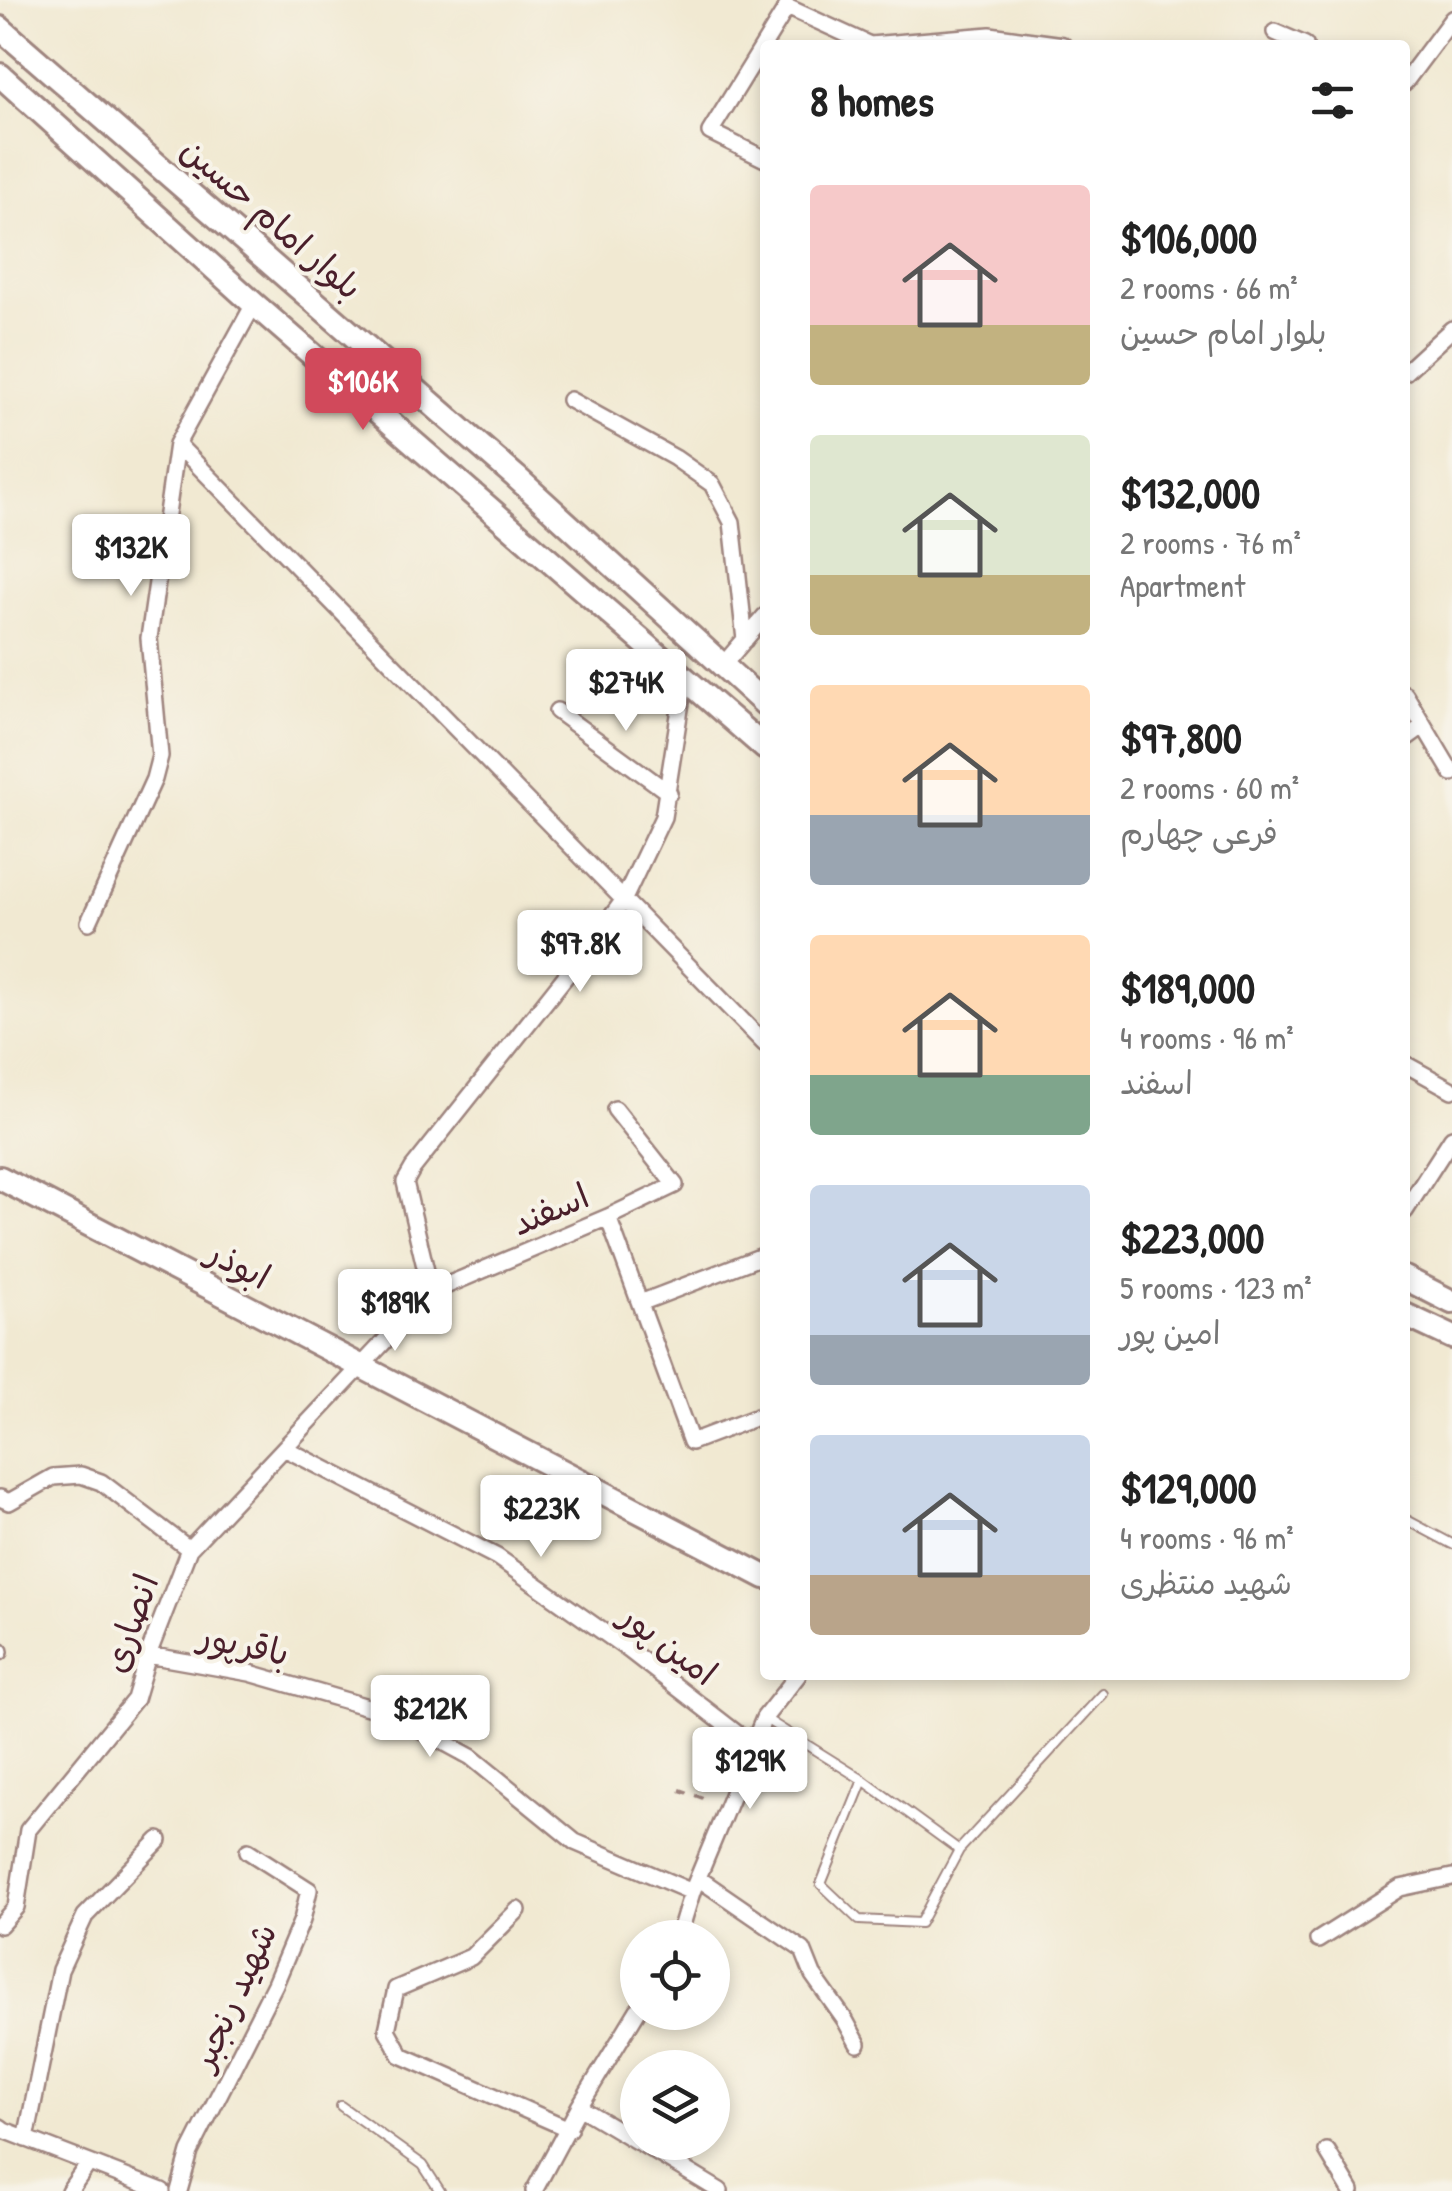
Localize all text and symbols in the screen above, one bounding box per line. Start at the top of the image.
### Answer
text: 8 homes [810,72,934,129]
icon: filters [1305,73,1360,128]
street label: بلوار امام حسین [169,126,373,313]
text: $106,000 [1120,209,1257,266]
icon: home [890,225,1010,345]
text: 2 rooms · 66 m² [1120,266,1298,309]
text: بلوار امام حسین [1120,311,1327,354]
pin: $106K [293,348,433,433]
text: $106K [327,359,399,402]
text: $132,000 [1120,464,1260,521]
icon: home [890,475,1010,595]
pin: $132K [61,514,201,599]
text: 2 rooms · 76 m² [1120,521,1301,564]
text: $132K [94,525,168,568]
text: Apartment [1120,564,1245,607]
pin: $274K [556,649,696,734]
text: $274K [588,660,664,703]
text: $97,800 [1120,709,1242,766]
icon: home [890,725,1010,845]
text: 2 rooms · 60 m² [1120,766,1299,809]
text: فرعی چهارم [1120,811,1278,854]
pin: $97.8K [499,910,661,995]
text: $97.8K [539,921,621,964]
text: $189,000 [1120,959,1255,1016]
icon: home [890,975,1010,1095]
text: 4 rooms · 96 m² [1120,1016,1294,1059]
text: اسفند [1120,1061,1193,1104]
street label: اسفند [504,1172,596,1246]
text: $223,000 [1120,1209,1264,1266]
icon: home [890,1225,1010,1345]
street label: ابوذر [197,1227,279,1300]
text: 5 rooms · 123 m² [1120,1266,1312,1309]
pin: $189K [325,1269,465,1354]
text: $189K [360,1280,430,1323]
text: امین پور [1120,1311,1221,1354]
text: $129,000 [1120,1459,1257,1516]
pin: $223K [471,1475,611,1560]
icon: home [890,1475,1010,1595]
text: $223K [502,1486,580,1529]
text: 4 rooms · 96 m² [1120,1516,1294,1559]
text: شهید منتظری [1120,1561,1292,1604]
street label: انصاری [91,1567,169,1679]
street label: امین پور [608,1590,727,1696]
street label: باقرپور [192,1611,293,1676]
pin: $212K [360,1675,500,1760]
text: $212K [393,1686,467,1729]
pin: $129K [680,1727,820,1812]
text: $129K [714,1738,786,1781]
street label: شهید رنجبر [177,1915,288,2080]
map controls [620,1920,730,2160]
button: locate [620,1920,730,2030]
button: layers [620,2050,730,2160]

